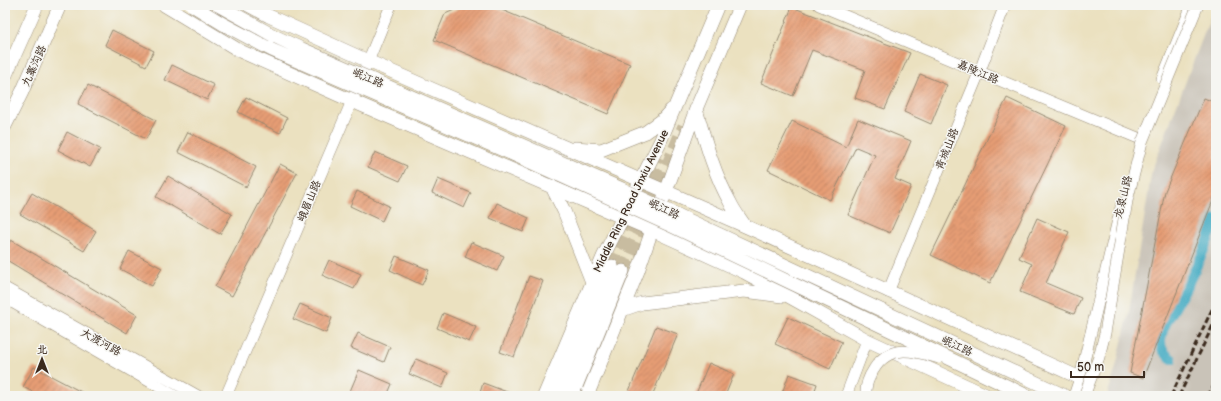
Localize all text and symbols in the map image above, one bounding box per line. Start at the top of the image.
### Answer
street label: 九寨沟路 [19,43,49,89]
street label: 嘉陵江路 [955,57,1001,87]
street label: 岷江路 [350,66,386,90]
street label: 青城山路 [933,126,961,172]
street label: Middle Ring Road Jnxiu Avenue [591,127,672,275]
street label: 龙泉山路 [1111,174,1135,220]
street label: 峨眉山路 [294,178,324,224]
street label: 岷江路 [646,196,682,222]
street label: 大渡河路 [79,326,123,358]
street label: 岷江路 [939,333,975,359]
north arrow [22,339,62,379]
text: 北 [37,343,48,356]
scale bar [1071,353,1144,379]
text: 50 m [1077,360,1104,375]

